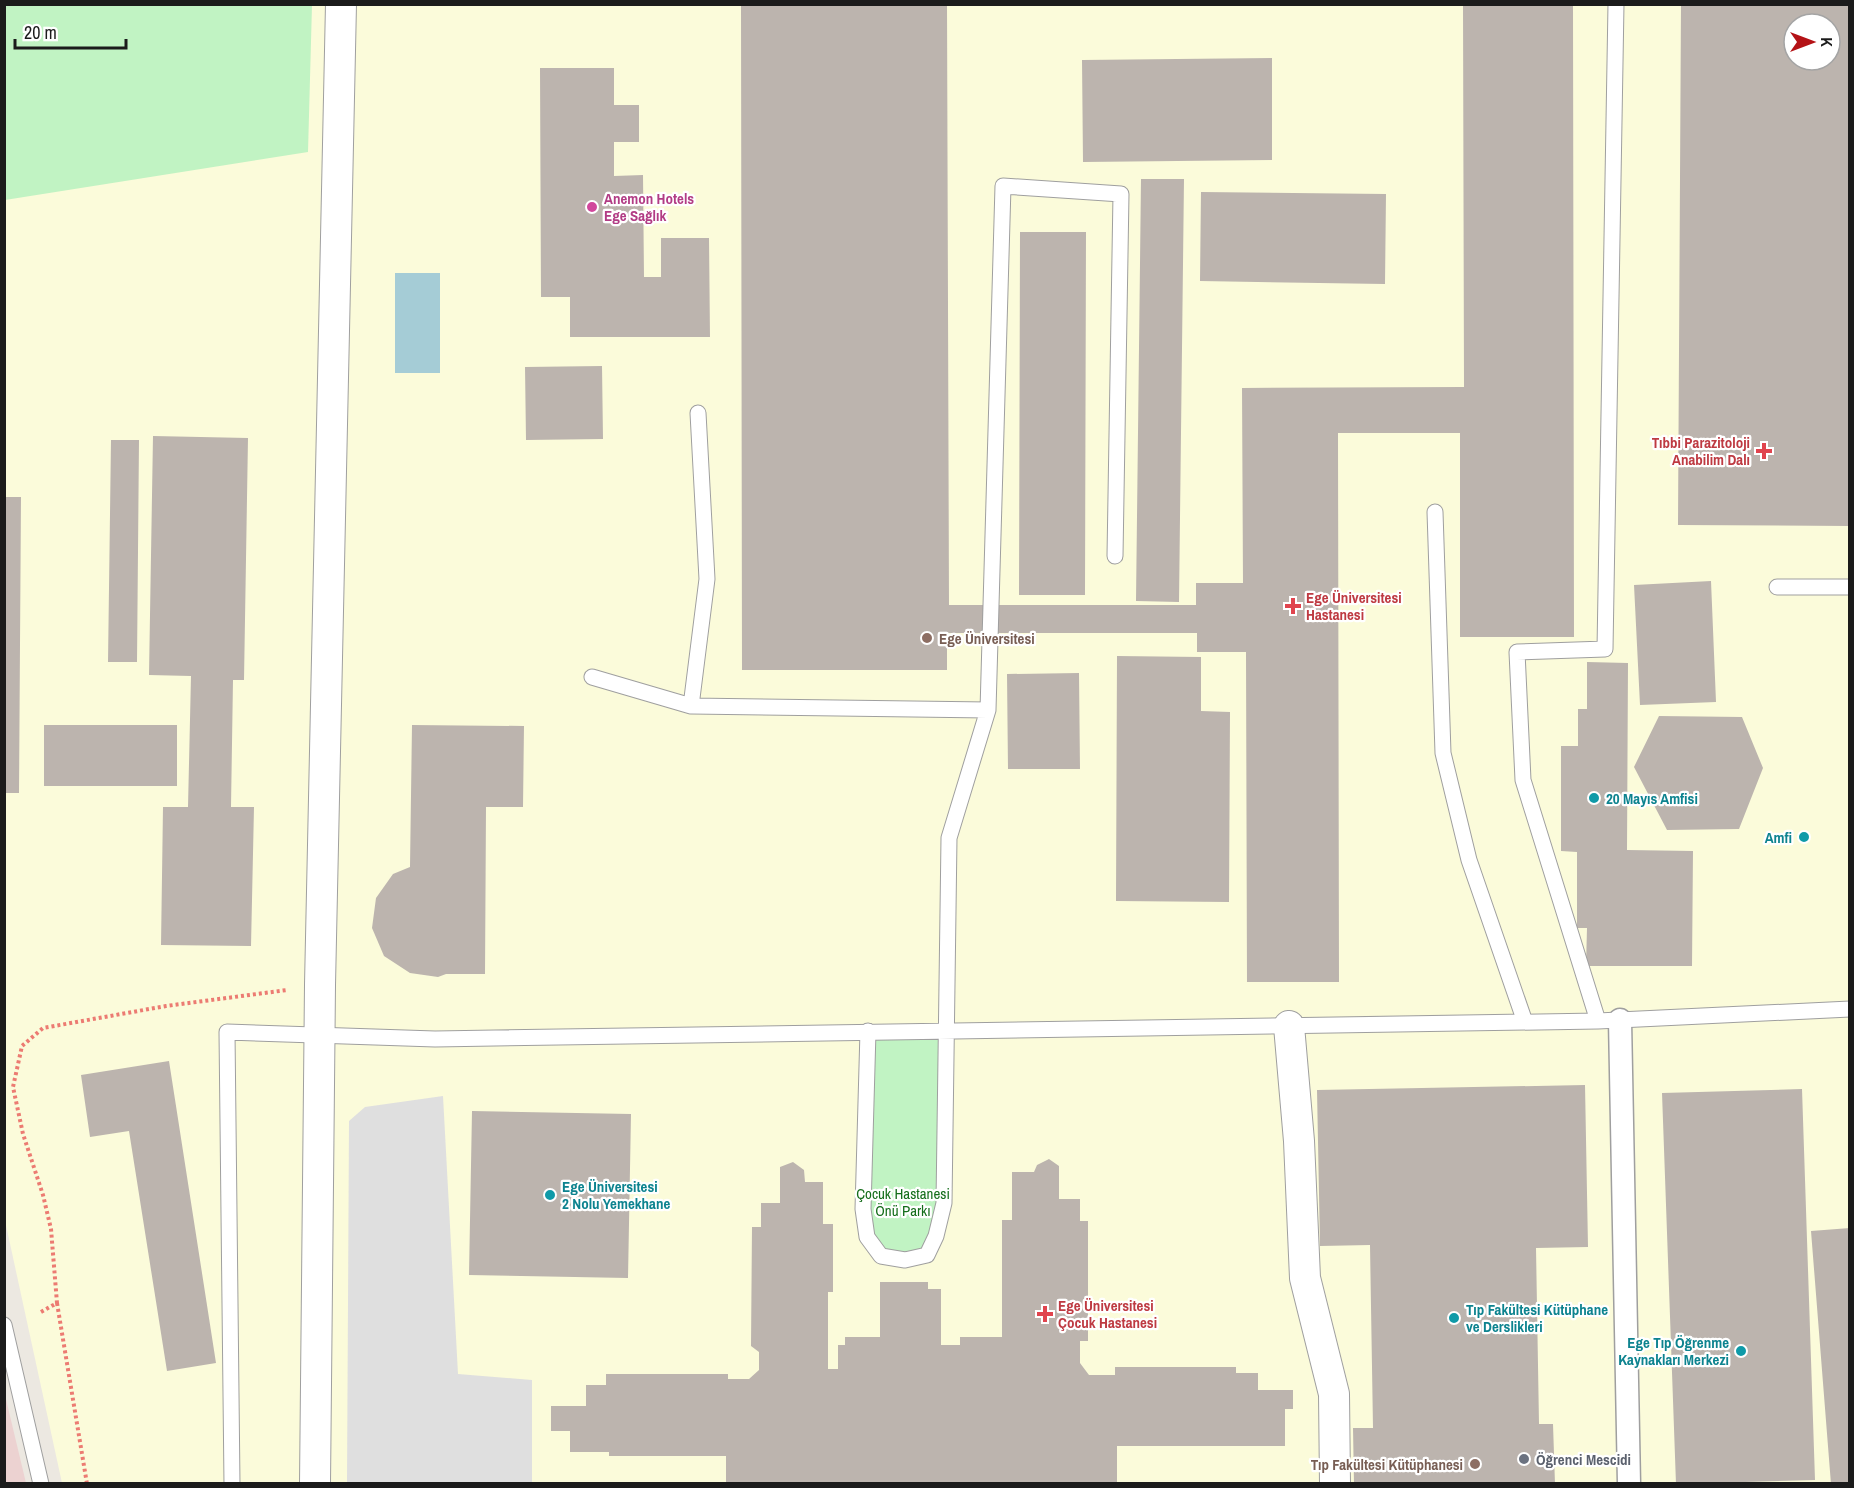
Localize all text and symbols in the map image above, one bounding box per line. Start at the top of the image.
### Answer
scale bar [15,12,126,50]
north arrow [1782,12,1842,72]
text: 20 m [24,20,57,45]
text: K [1816,37,1838,47]
place label: Anemon Hotels Ege Sağlık [604,188,694,226]
marker: Anemon Hotels Ege Sağlık [585,200,599,214]
place label: Tıbbi Parazitoloji Anabilim Dalı [1652,432,1750,470]
marker: Tıbbi Parazitoloji Anabilim Dalı [1755,442,1773,460]
place label: Ege Üniversitesi Hastanesi [1306,587,1402,625]
marker: Ege Üniversitesi Hastanesi [1284,597,1302,615]
place label: Ege Üniversitesi [939,628,1035,649]
marker: Ege Üniversitesi [920,631,934,645]
place label: 20 Mayıs Amfisi [1606,788,1698,809]
marker: 20 Mayıs Amfisi [1587,791,1601,805]
place label: Amfi [1765,827,1792,848]
marker: Amfi [1797,830,1811,844]
place label: Ege Üniversitesi 2 Nolu Yemekhane [562,1176,670,1214]
park label: Çocuk Hastanesi Önü Parkı [856,1183,950,1221]
marker: Ege Üniversitesi 2 Nolu Yemekhane [543,1188,557,1202]
place label: Ege Üniversitesi Çocuk Hastanesi [1058,1295,1157,1333]
place label: Tıp Fakültesi Kütüphane ve Derslikleri [1466,1299,1608,1337]
marker: Ege Üniversitesi Çocuk Hastanesi [1036,1305,1054,1323]
marker: Tıp Fakültesi Kütüphane ve Derslikleri [1447,1311,1461,1325]
place label: Ege Tıp Öğrenme Kaynakları Merkezi [1618,1332,1729,1370]
marker: Ege Tıp Öğrenme Kaynakları Merkezi [1734,1344,1748,1358]
place label: Öğrenci Mescidi [1536,1449,1631,1470]
marker: Öğrenci Mescidi [1517,1452,1531,1466]
place label: Tıp Fakültesi Kütüphanesi [1311,1454,1463,1475]
marker: Tıp Fakültesi Kütüphanesi [1468,1457,1482,1471]

